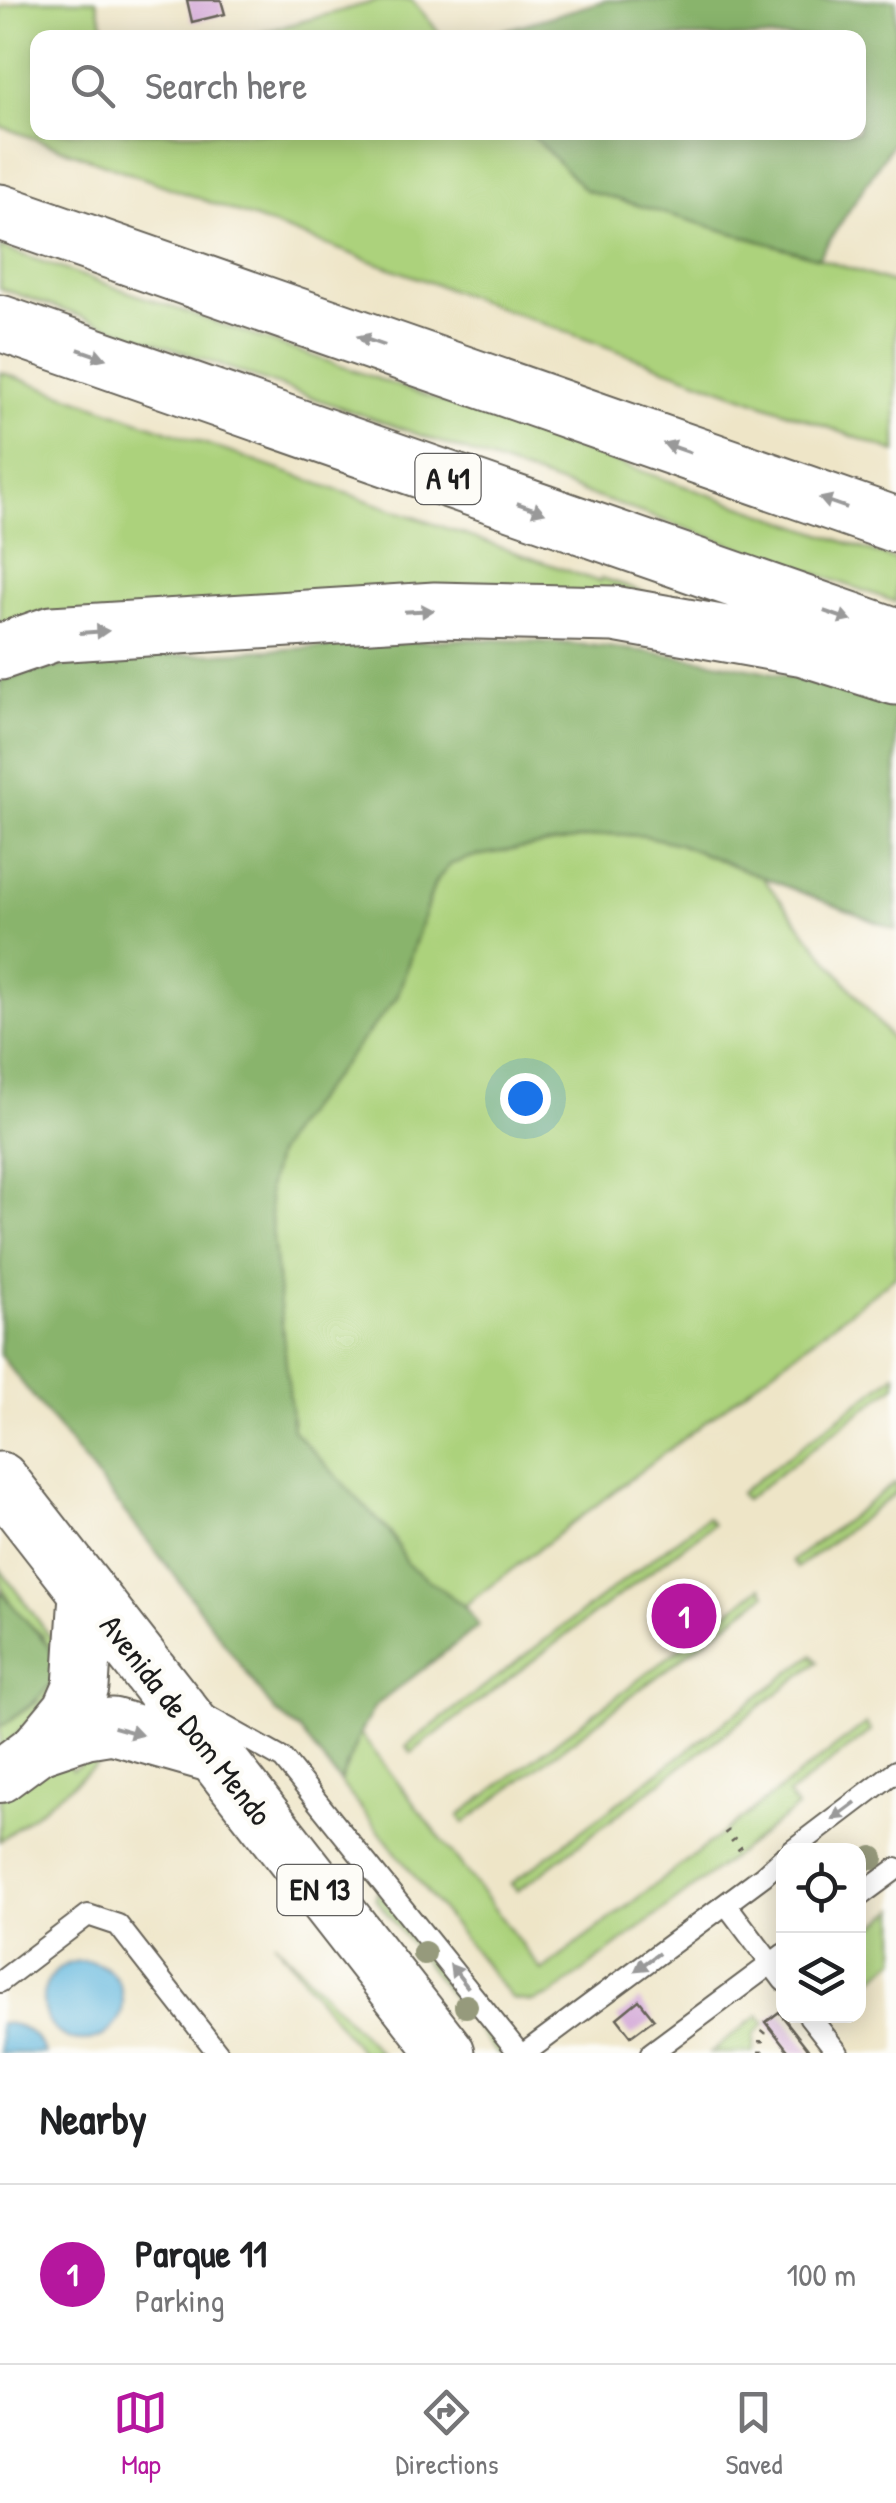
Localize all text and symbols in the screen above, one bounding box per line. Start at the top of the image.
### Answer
search box [30,30,866,140]
icon: search [65,58,120,113]
text: Search here [145,59,307,111]
one-way arrow [355,333,385,348]
one-way arrow [78,348,108,363]
one-way arrow [662,440,692,455]
road number: A 41 [416,454,480,504]
one-way arrow [817,495,847,510]
one-way arrow [517,502,547,517]
one-way arrow [403,603,435,619]
one-way arrow [823,609,853,624]
one-way arrow [79,624,111,640]
your location [500,1073,551,1124]
pin: 1 [652,1578,716,1654]
street label: Avenida de Dom Mendo [90,1605,282,1834]
one-way arrow [113,1724,144,1739]
one-way arrow [831,1800,857,1820]
map controls [776,1843,866,2023]
button: locate [776,1843,866,1933]
road number: EN 13 [278,1865,362,1915]
button: layers [776,1933,866,2023]
one-way arrow [634,1951,660,1971]
one-way arrow [448,1964,469,1990]
text: Nearby [40,2090,147,2147]
text: Parque 11 [135,2227,267,2279]
text: 1 [67,2253,78,2296]
text: 100 m [787,2253,856,2296]
text: Parking [135,2279,224,2322]
tab: Map [113,2385,168,2483]
tab: Directions [395,2385,498,2483]
tab: Saved [725,2385,783,2483]

